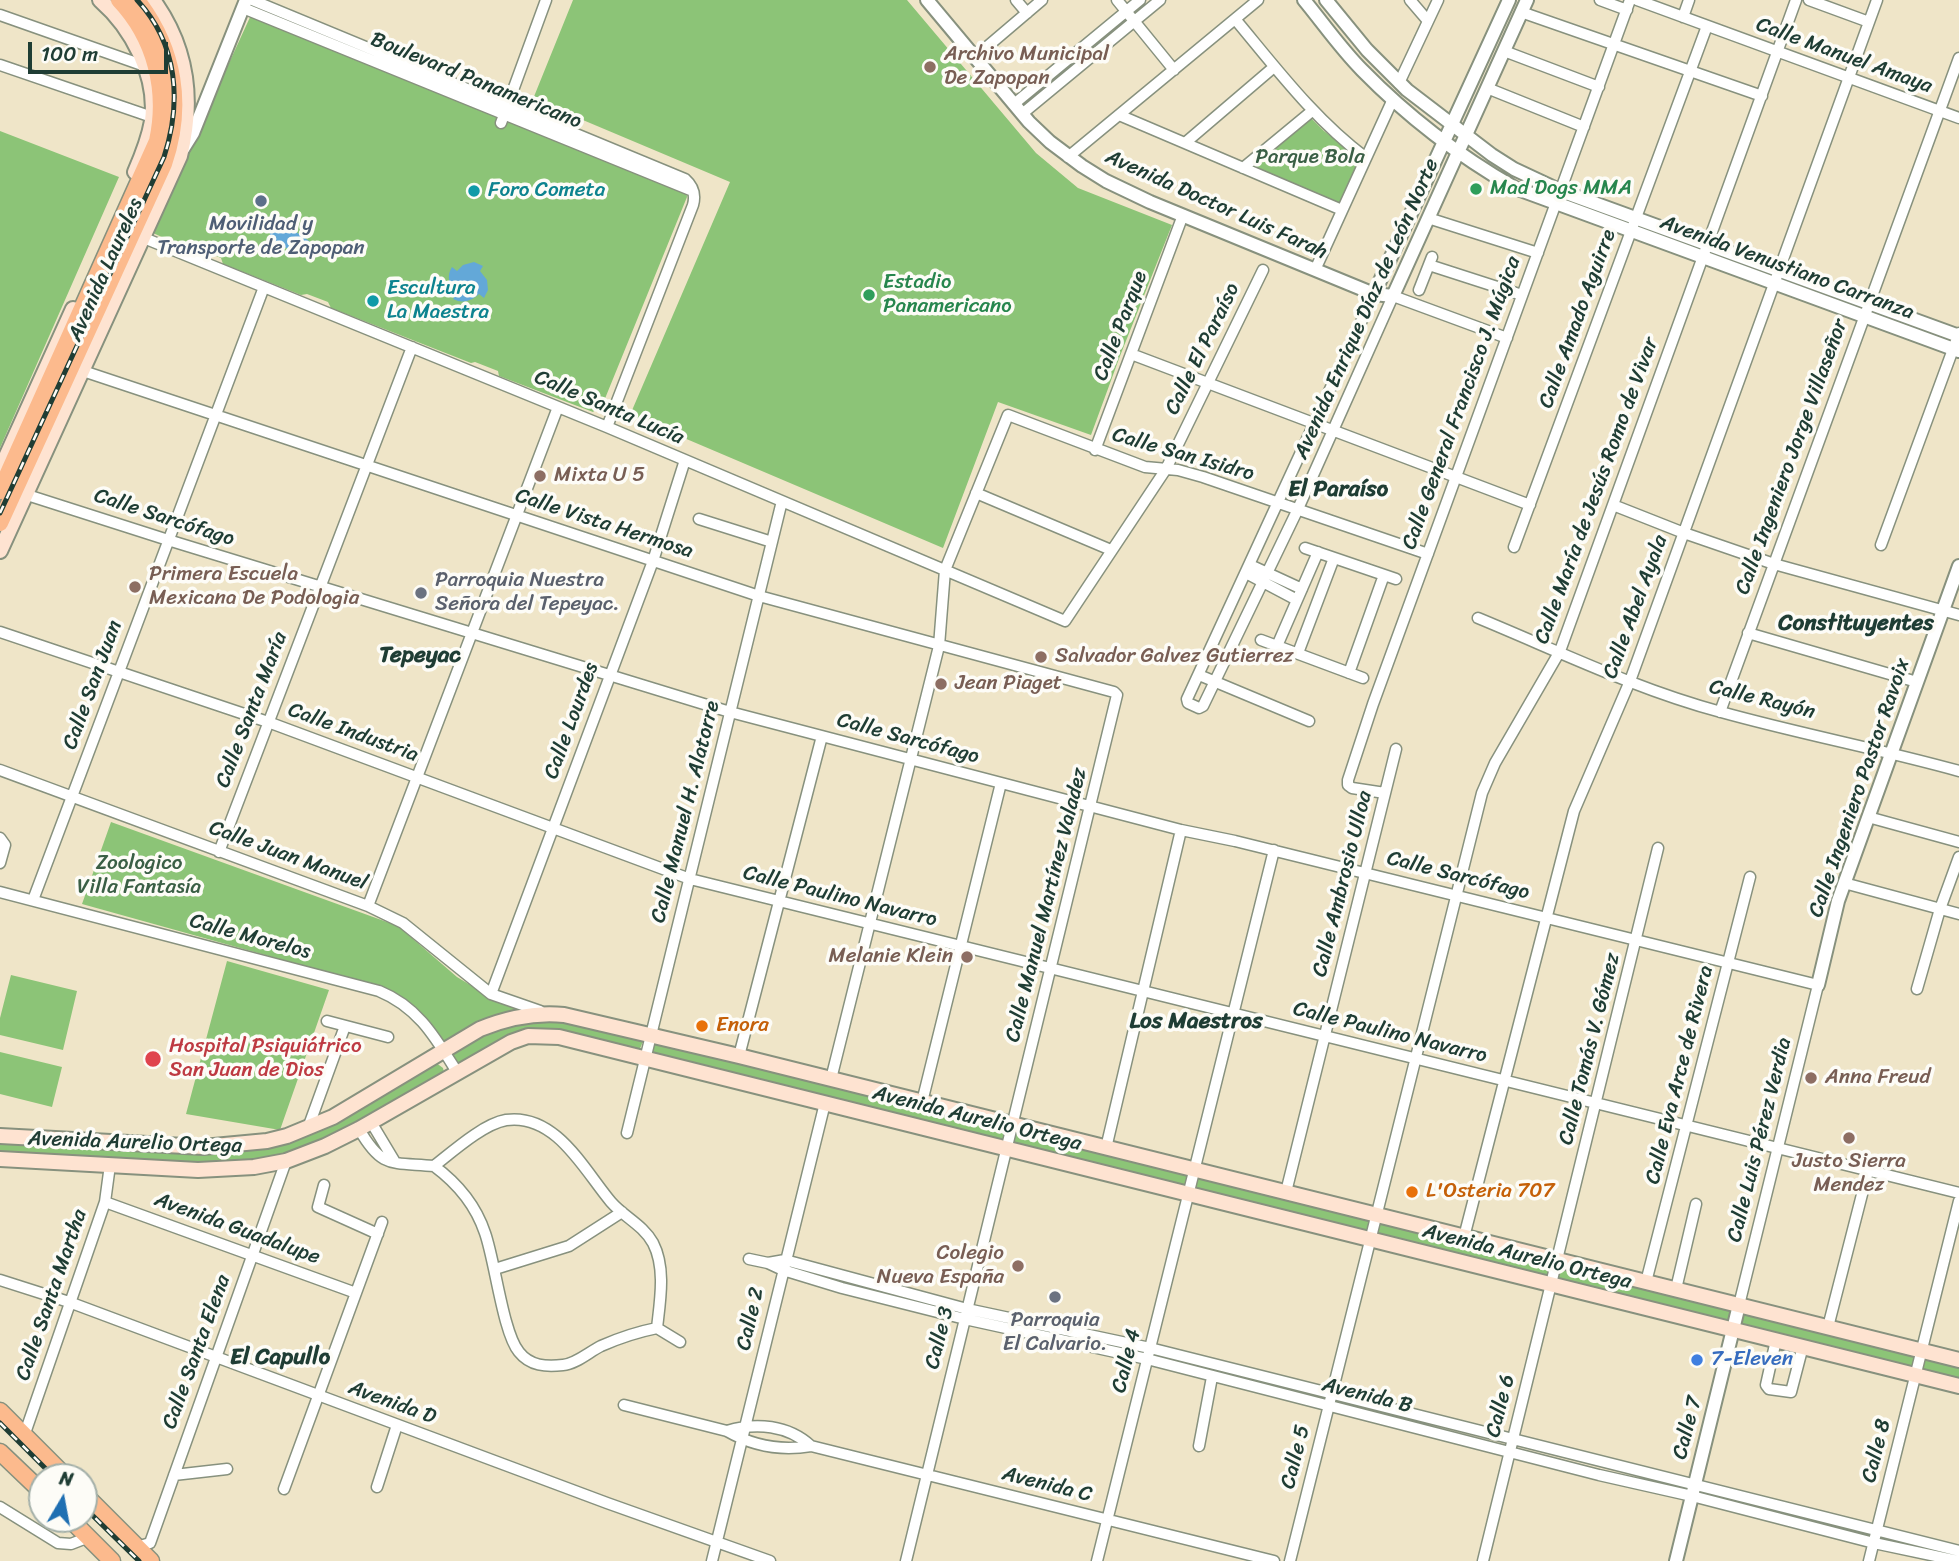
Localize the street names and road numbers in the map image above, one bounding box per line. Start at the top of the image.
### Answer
street label: Calle Manuel Amaya [1752,12,1936,100]
street label: Boulevard Panamericano [367,27,585,135]
street label: Avenida Doctor Luis Farah [1101,145,1331,265]
street label: Avenida Enrique Díaz de León Norte [1289,155,1445,463]
street label: Avenida Laureles [63,194,149,346]
street label: Avenida Venustiano Carranza [1657,210,1917,326]
street label: Calle Amado Aguirre [1534,226,1622,412]
street label: Calle General Francisco J. Múgica [1397,253,1527,553]
street label: Calle Parque [1089,268,1153,384]
street label: Calle El Paraíso [1160,279,1246,419]
street label: Calle Ingeniero Jorge Villaseñor [1730,316,1854,598]
street label: Calle María de Jesús Romo de Vivar [1530,334,1664,648]
street label: Calle Santa Lucía [530,365,688,451]
street label: Calle San Isidro [1109,423,1257,487]
street label: Calle Sarcófago [91,483,237,553]
street label: Calle Vista Hermosa [512,483,696,565]
street label: Calle Abel Ayala [1598,532,1674,682]
street label: Calle San Juan [58,617,128,753]
street label: Calle Santa María [211,629,293,791]
street label: Calle Ingeniero Pastor Ravoix [1804,655,1916,921]
street label: Calle Lourdes [539,659,605,783]
street label: Calle Rayón [1707,675,1817,725]
street label: Calle Industria [285,698,421,768]
street label: Calle Manuel H. Alatorre [646,698,726,926]
street label: Calle Sarcófago [834,708,982,770]
street label: Calle Manuel Martínez Valadez [1001,765,1093,1045]
street label: Calle Ambrosio Ulloa [1308,788,1378,980]
street label: Calle Juan Manuel [205,816,371,896]
street label: Calle Sarcófago [1384,846,1532,906]
street label: Calle Paulino Navarro [741,861,939,933]
street label: Calle Morelos [187,909,313,965]
street label: Calle Tomás V. Gómez [1554,950,1626,1148]
street label: Calle Eva Arce de Rivera [1641,963,1719,1187]
street label: Calle Paulino Navarro [1291,997,1489,1069]
street label: Calle Luis Pérez Verdia [1722,1035,1798,1245]
street label: Avenida Aurelio Ortega [870,1081,1084,1157]
street label: Avenida Aurelio Ortega [28,1127,242,1159]
street label: Avenida Guadalupe [151,1187,323,1271]
street label: Calle Santa Martha [11,1206,93,1384]
street label: Avenida Aurelio Ortega [1420,1219,1634,1295]
street label: Calle Santa Elena [157,1271,237,1433]
street label: Calle 2 [732,1285,770,1353]
street label: Calle 3 [920,1304,960,1372]
street label: Calle 4 [1107,1326,1147,1396]
street label: Calle 6 [1481,1372,1521,1440]
street label: Avenida B [1319,1373,1415,1419]
street label: Avenida D [345,1376,439,1430]
street label: Calle 7 [1668,1394,1708,1462]
street label: Calle 8 [1857,1417,1897,1485]
street label: Calle 5 [1276,1423,1316,1491]
street label: Avenida C [1000,1462,1094,1508]

